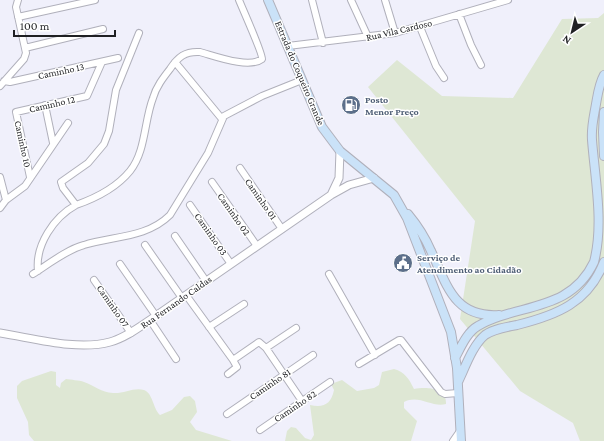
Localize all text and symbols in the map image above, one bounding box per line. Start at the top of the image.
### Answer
scale bar [14,12,115,38]
north arrow [552,12,592,52]
street label: Rua Vila Cardoso [365,17,433,43]
text: 100 m [20,19,50,33]
street label: Estrada do Coqueiro Grande [273,19,327,127]
text: N [559,33,573,47]
street label: Caminho 13 [37,61,85,81]
street label: Caminho 12 [28,93,76,115]
fuel station icon: Posto Menor Preço [340,94,362,116]
place label: Posto Menor Preço [365,94,419,117]
street label: Caminho 10 [13,120,33,169]
street label: Caminho 01 [243,176,279,222]
street label: Caminho 02 [215,191,253,237]
street label: Caminho 03 [192,211,230,257]
public building icon: Serviço de Atendimento ao Cidadão [392,252,414,274]
place label: Serviço de Atendimento ao Cidadão [416,252,521,275]
street label: Rua Fernando Caldas [138,273,214,331]
street label: Caminho 07 [95,283,132,329]
street label: Caminho 81 [247,366,293,402]
street label: Caminho 82 [272,388,319,424]

